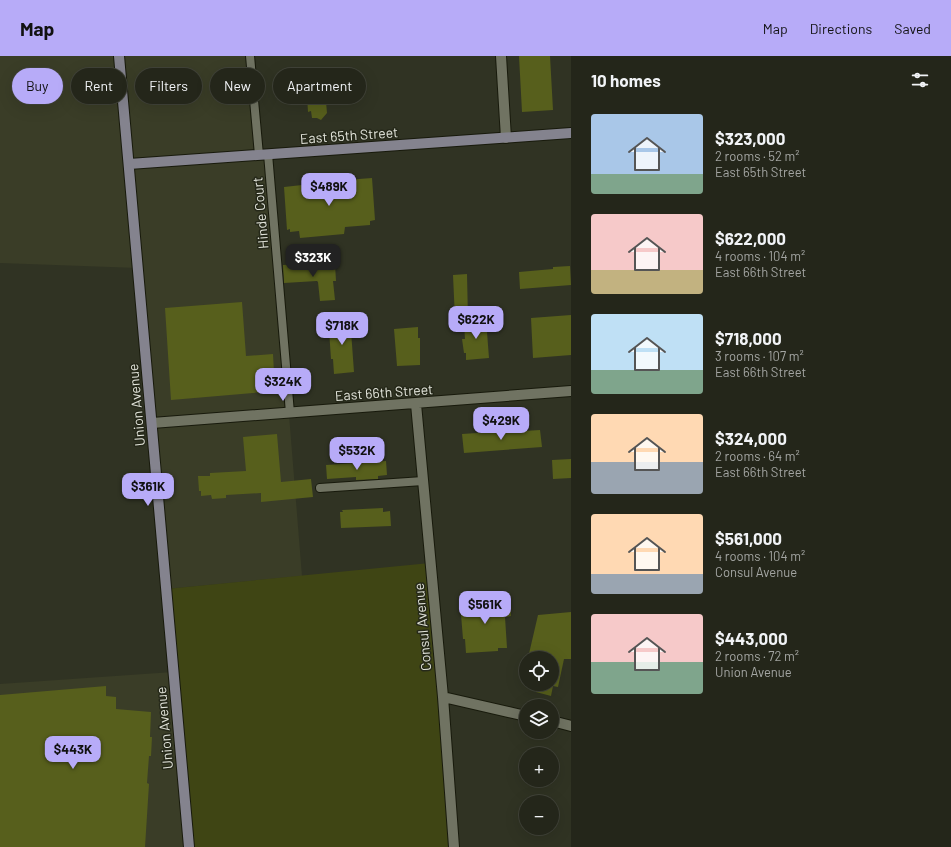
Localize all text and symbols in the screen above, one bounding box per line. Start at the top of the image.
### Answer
text: Map [20,17,54,40]
text: Map [763,20,788,37]
text: Directions [810,20,872,37]
text: Saved [894,20,931,37]
chip: Buy [12,68,63,104]
chip: Rent [71,68,127,104]
chip: Filters [135,68,202,104]
chip: New [210,68,265,104]
chip: Apartment [273,68,366,104]
icon: filters [909,69,931,91]
text: 10 homes [591,70,661,90]
street label: East 65th Street [299,123,399,147]
text: $323,000 [715,128,786,148]
icon: home [623,130,671,178]
text: 2 rooms · 52 m² [715,148,800,164]
text: East 65th Street [715,164,806,180]
pin: $489K [301,173,357,207]
street label: Hinde Court [248,176,272,250]
text: $489K [310,178,348,194]
text: $622,000 [715,228,786,248]
icon: home [623,230,671,278]
pin: $323K [285,244,341,278]
text: 4 rooms · 104 m² [715,248,805,264]
text: $323K [295,249,331,265]
text: East 66th Street [715,264,806,280]
pin: $622K [448,306,504,340]
text: $622K [457,311,495,327]
pin: $718K [314,312,370,346]
text: $718K [325,317,359,333]
text: $718,000 [715,328,782,348]
icon: home [623,330,671,378]
text: 3 rooms · 107 m² [715,348,804,364]
street label: Union Avenue [124,363,148,447]
text: East 66th Street [715,364,806,380]
pin: $324K [255,368,311,402]
text: $324K [264,373,302,389]
street label: East 66th Street [334,380,434,404]
pin: $429K [473,407,529,441]
text: $429K [482,412,520,428]
text: $324,000 [715,428,787,448]
icon: home [623,430,671,478]
pin: $532K [329,437,385,471]
text: $532K [339,442,375,458]
text: 2 rooms · 64 m² [715,448,800,464]
text: East 66th Street [715,464,806,480]
pin: $361K [120,473,176,507]
text: $361K [131,478,165,494]
text: $561,000 [715,528,782,548]
icon: home [623,530,671,578]
text: 4 rooms · 104 m² [715,548,805,564]
text: Consul Avenue [715,564,797,580]
street label: Consul Avenue [410,582,434,672]
pin: $561K [457,591,513,625]
text: $561K [468,596,502,612]
text: $443,000 [715,628,788,648]
icon: home [623,630,671,678]
text: 2 rooms · 72 m² [715,648,799,664]
map controls [519,651,559,835]
button: locate [519,651,559,691]
text: Union Avenue [715,664,792,680]
street label: Union Avenue [152,686,176,770]
button: layers [519,699,559,739]
pin: $443K [45,736,101,770]
text: $443K [54,741,92,757]
button: + [519,747,559,787]
button: − [519,795,559,835]

